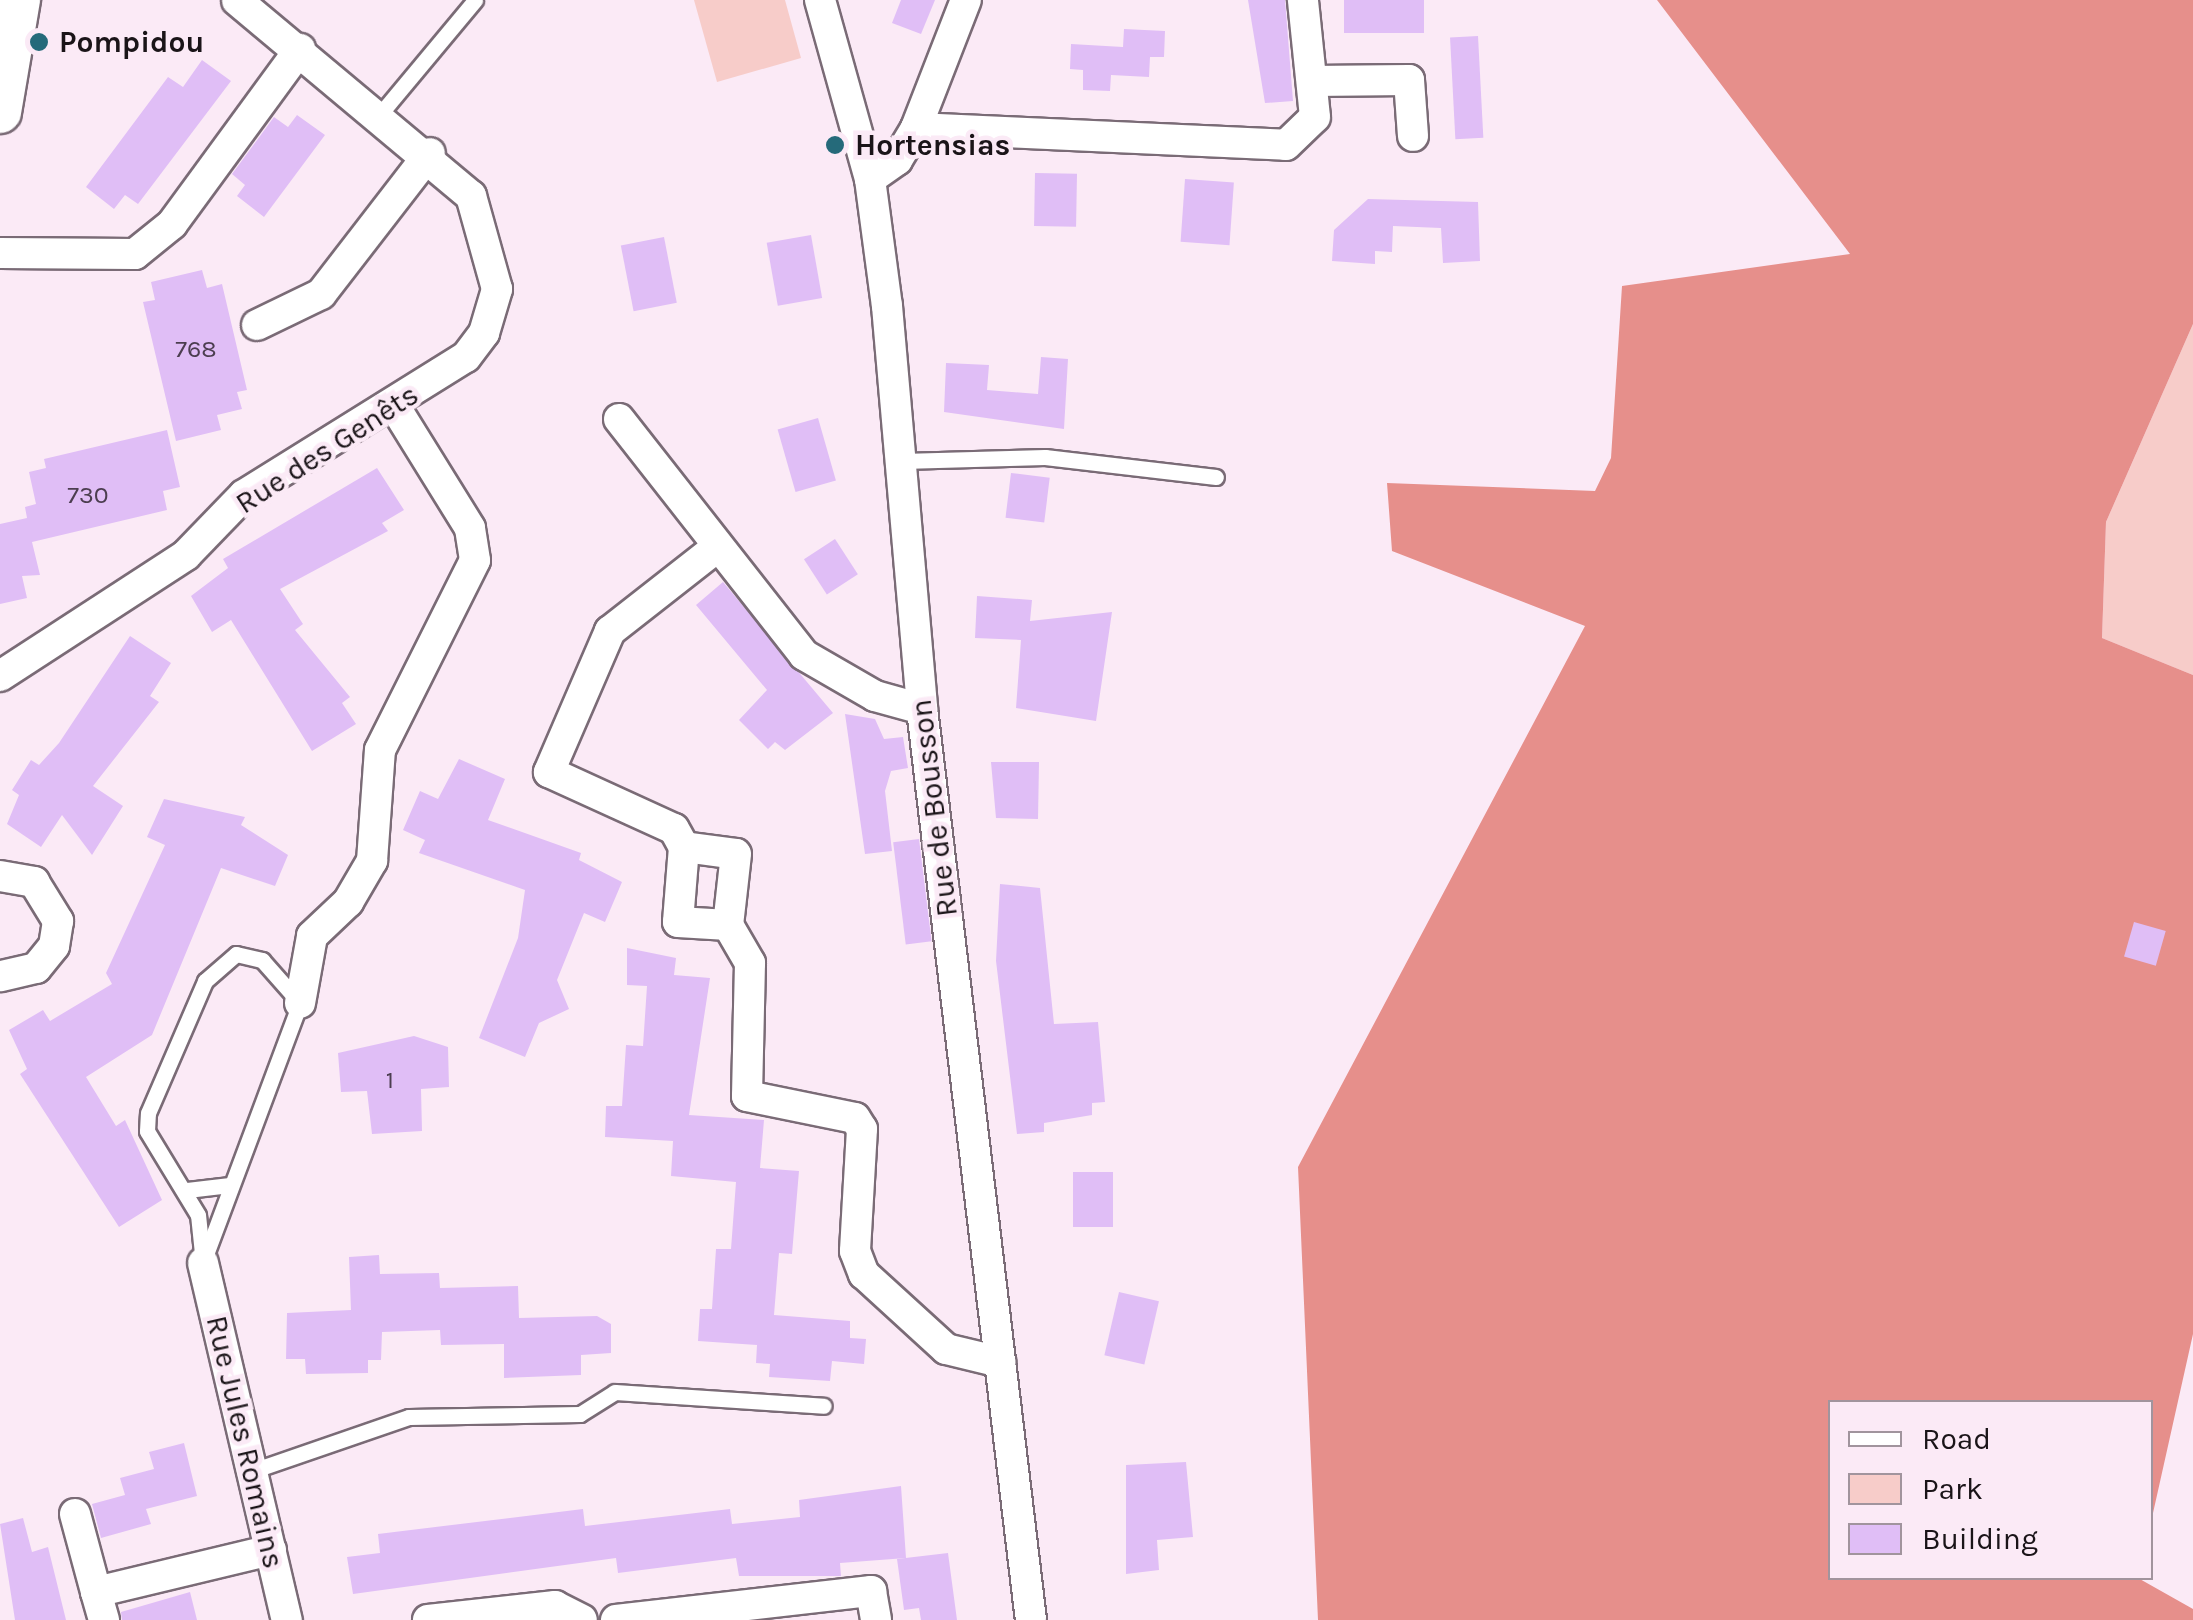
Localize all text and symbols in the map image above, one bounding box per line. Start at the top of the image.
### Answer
place label: Pompidou [59,24,204,60]
marker: Pompidou [28,31,50,53]
place label: Hortensias [855,127,1010,163]
marker: Hortensias [824,134,846,156]
house number: 768 [175,334,217,364]
street label: Rue des Genêts [229,377,425,521]
house number: 730 [67,480,109,510]
street label: Rue de Bousson [903,697,965,919]
house number: 1 [386,1065,394,1095]
street label: Rue Jules Romains [198,1312,292,1572]
legend [1828,1400,2153,1580]
text: Road [1922,1421,1991,1457]
text: Park [1922,1471,1983,1507]
text: Building [1922,1521,2038,1557]

